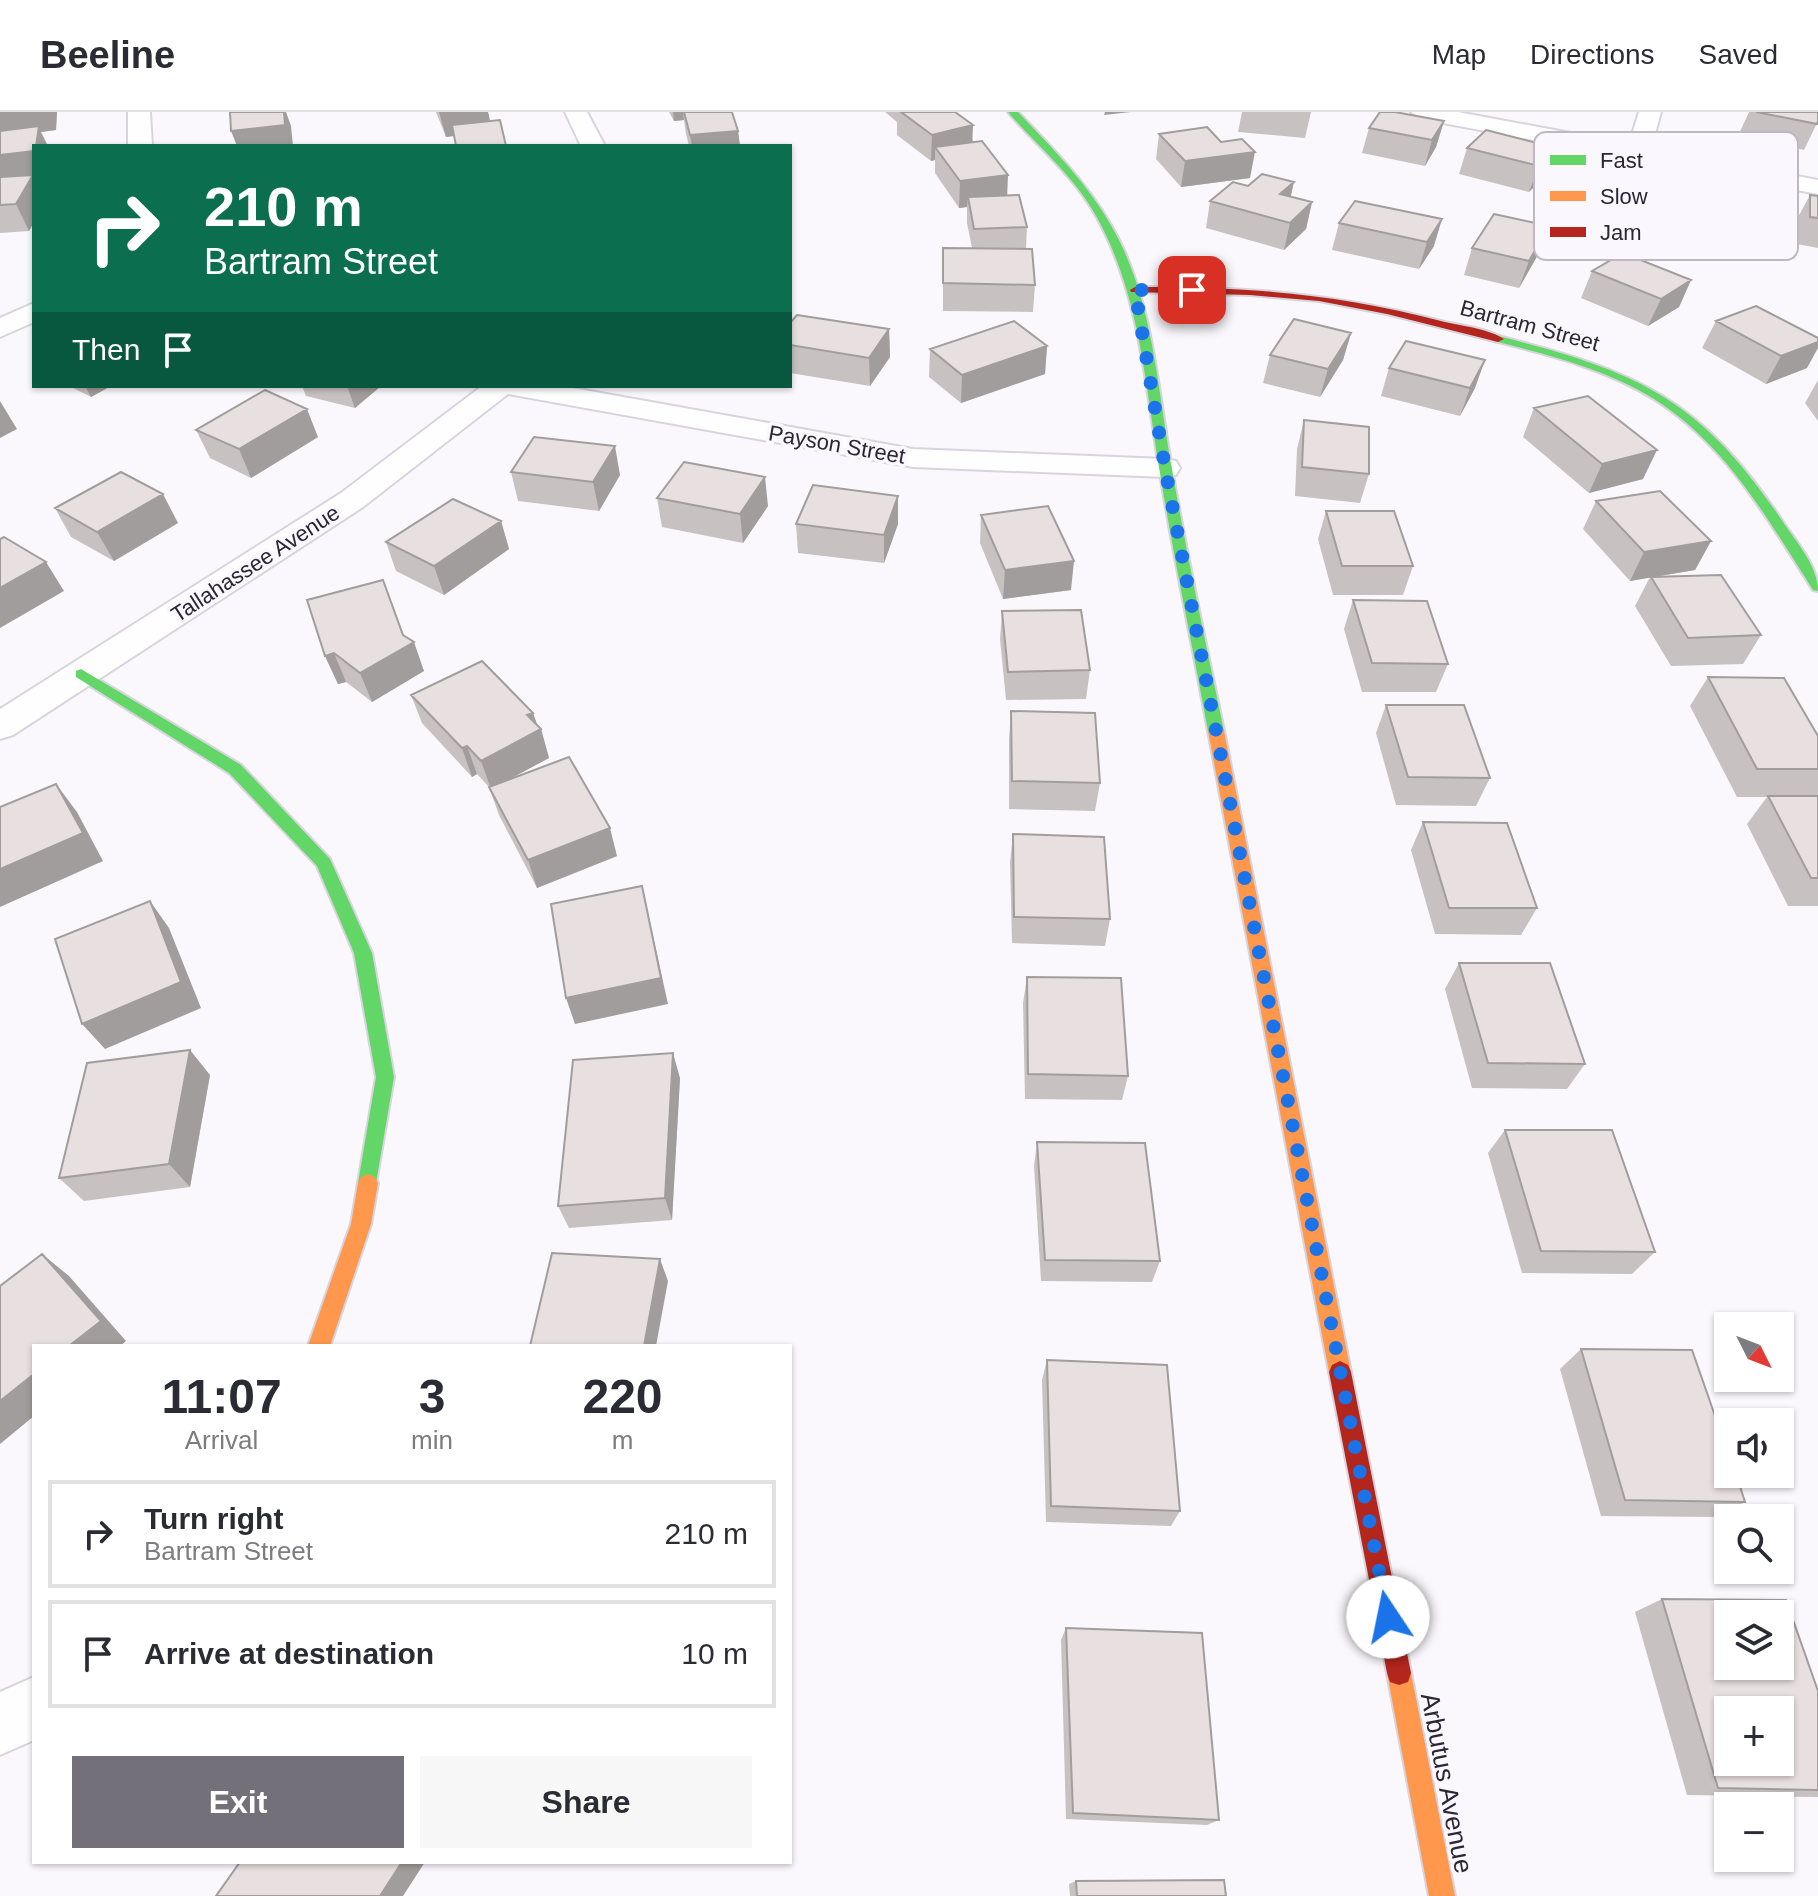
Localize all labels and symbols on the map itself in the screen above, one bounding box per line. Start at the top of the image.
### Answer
legend [1534,132,1798,260]
text: Fast [1600,148,1643,173]
text: Slow [1600,184,1648,209]
text: Jam [1600,220,1642,245]
pin [1158,256,1226,324]
street label: Bartram Street [1458,295,1602,356]
street label: Payson Street [767,420,907,469]
street label: Tallahassee Avenue [167,500,344,627]
north arrow [1714,1312,1794,1392]
position arrow [1346,1575,1430,1659]
street label: Arbutus Avenue [1415,1690,1479,1876]

